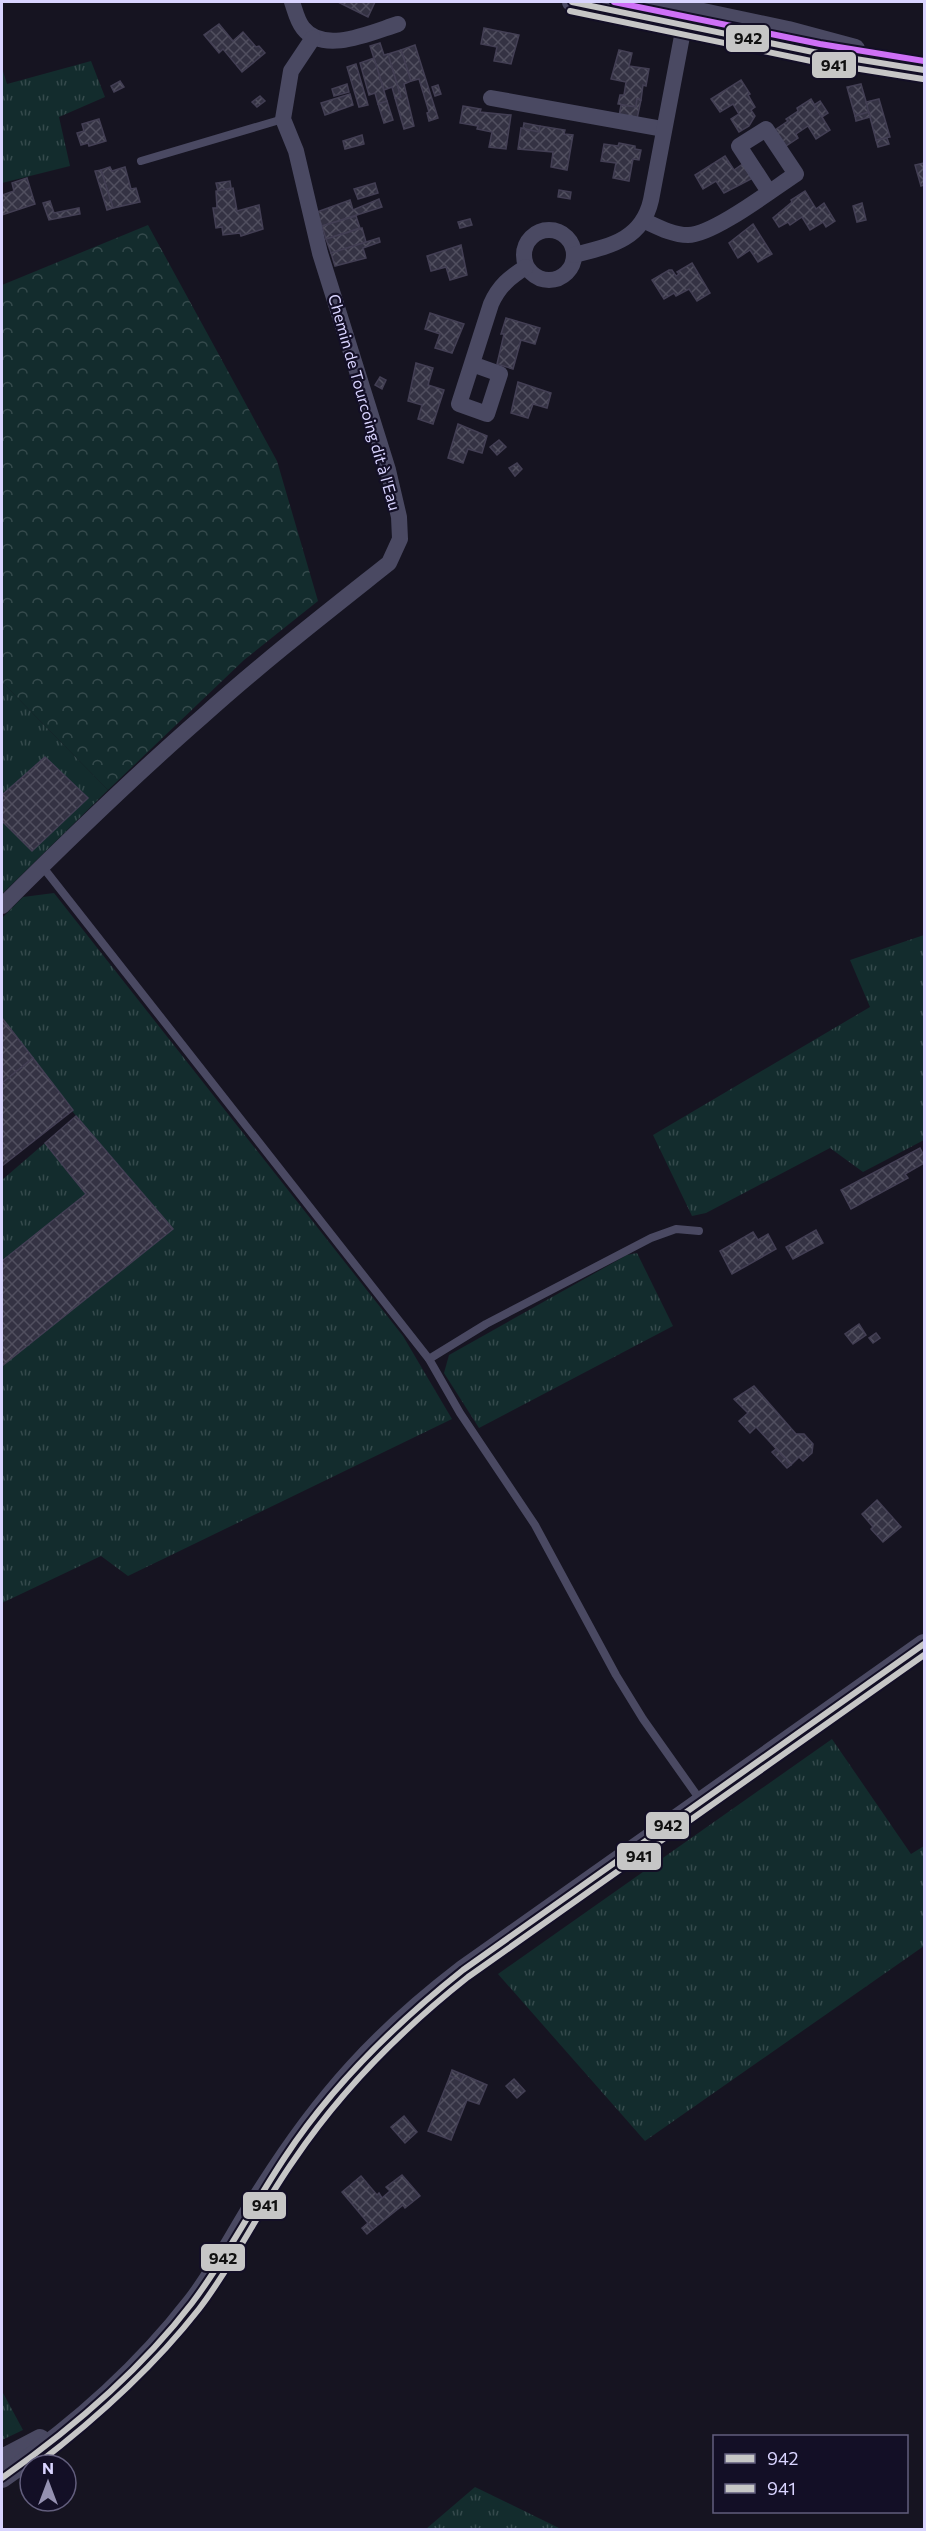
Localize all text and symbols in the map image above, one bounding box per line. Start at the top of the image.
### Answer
line badge: 942 [725,24,770,53]
text: 942 [734,28,762,47]
line badge: 941 [811,51,857,79]
text: 941 [821,55,847,74]
street label: Chemin de Tourcoing dit à l'Eau [325,292,405,512]
line badge: 942 [645,1811,690,1840]
text: 942 [654,1815,682,1834]
line badge: 941 [616,1842,662,1871]
text: 941 [626,1846,652,1865]
line badge: 941 [242,2191,287,2220]
text: 941 [252,2195,278,2214]
line badge: 942 [200,2243,246,2272]
text: 942 [209,2248,237,2267]
legend [713,2435,908,2513]
text: 942 [767,2447,798,2469]
north arrow [18,2453,78,2513]
text: N [42,2458,54,2477]
text: 941 [767,2477,796,2499]

